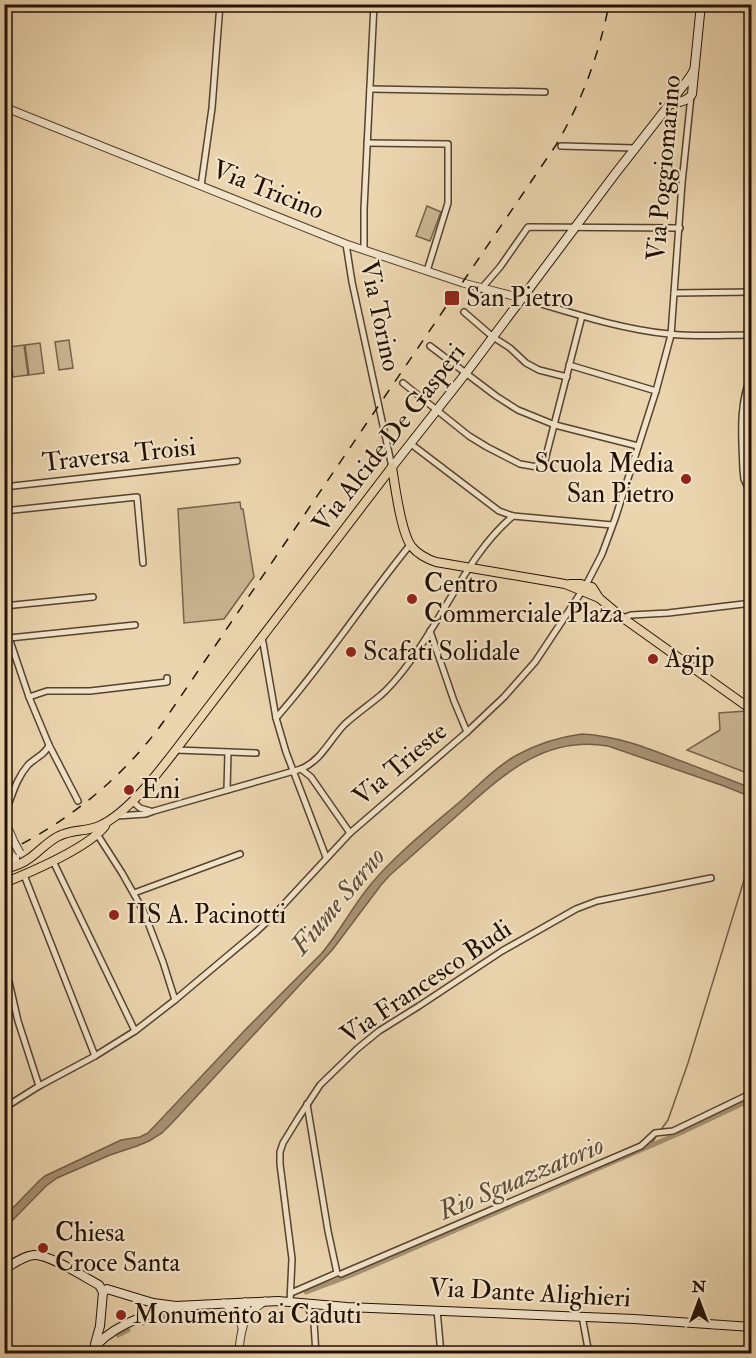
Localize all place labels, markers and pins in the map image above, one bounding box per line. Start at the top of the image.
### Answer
place label: San Pietro [466,282,573,314]
marker: San Pietro [443,289,461,307]
place label: Scuola Media San Pietro [534,448,674,510]
marker: Scuola Media San Pietro [679,472,693,486]
place label: Centro Commerciale Plaza [424,568,623,630]
marker: Centro Commerciale Plaza [405,592,419,606]
place label: Scafati Solidale [363,636,520,668]
place label: Agip [664,643,714,676]
marker: Scafati Solidale [344,645,358,659]
marker: Agip [646,652,660,666]
place label: Eni [141,774,180,806]
marker: Eni [122,783,136,797]
place label: IIS A. Pacinotti [126,899,286,931]
marker: IIS A. Pacinotti [107,908,121,922]
place label: Chiesa Croce Santa [55,1217,181,1279]
marker: Chiesa Croce Santa [36,1241,50,1255]
place label: Monumento ai Caduti [133,1299,362,1331]
marker: Monumento ai Caduti [114,1308,128,1322]

